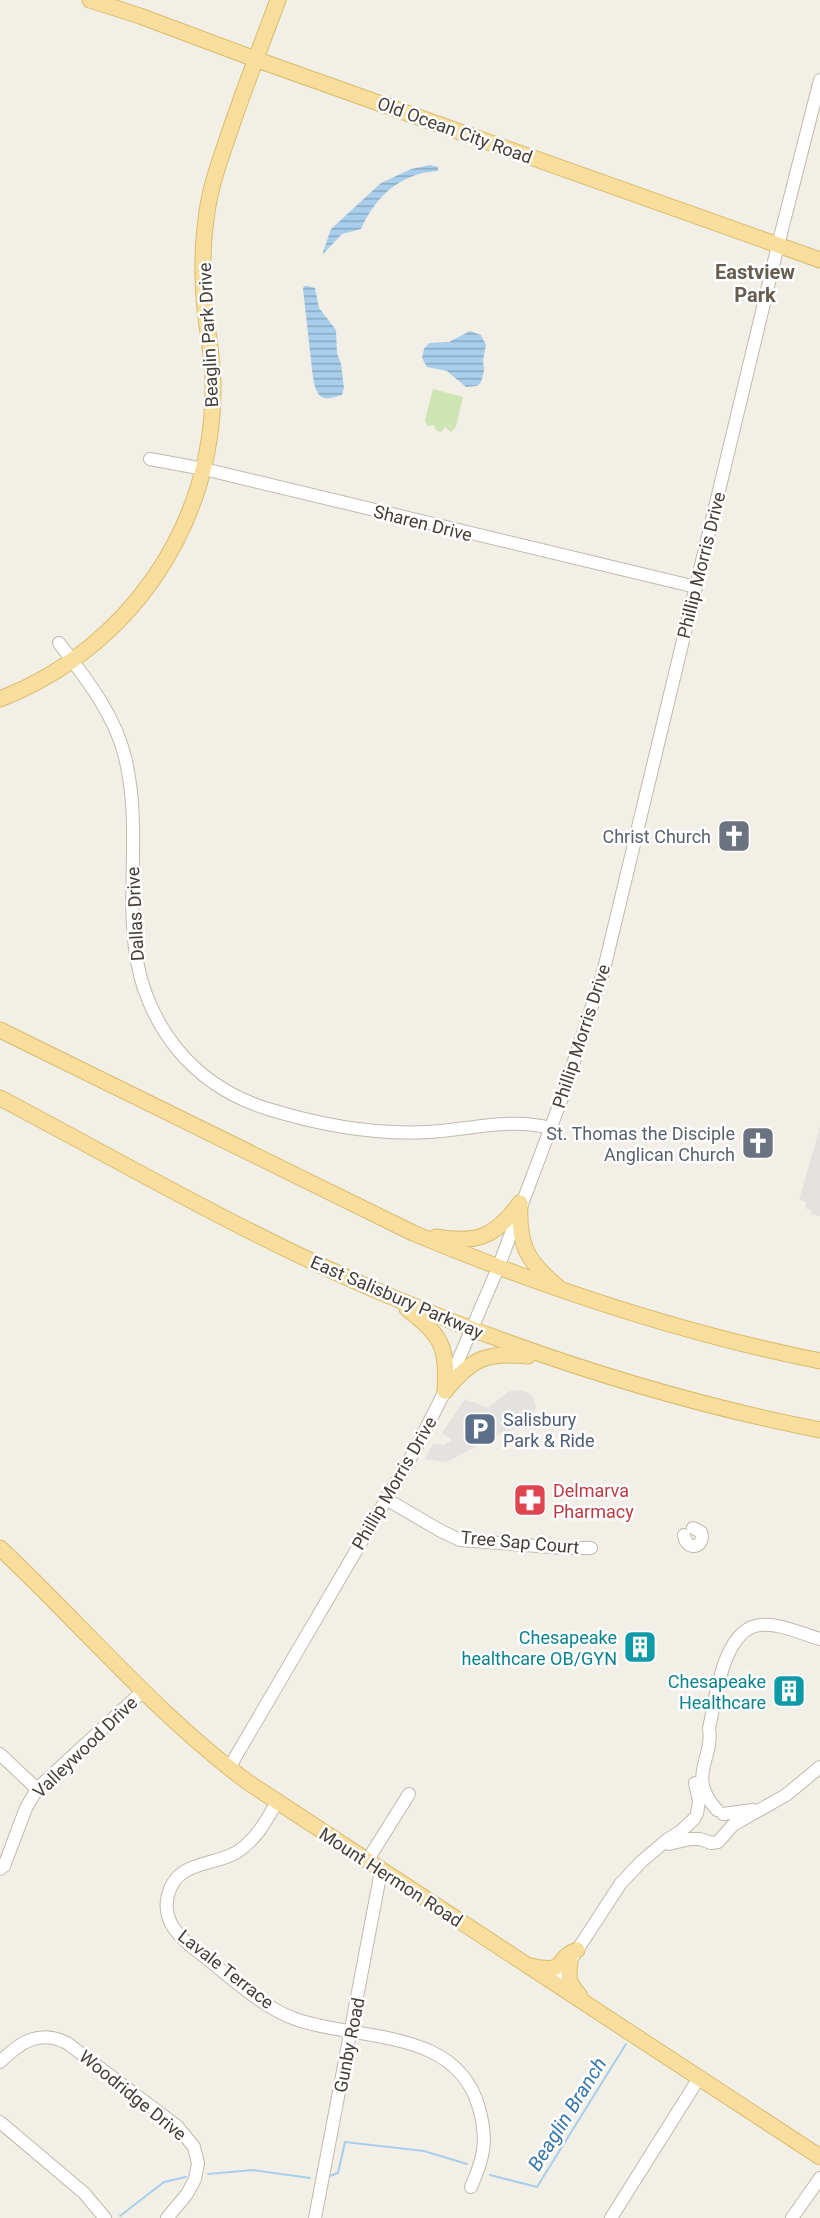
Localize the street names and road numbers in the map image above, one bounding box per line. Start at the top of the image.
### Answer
street label: Old Ocean City Road [375,92,535,168]
street label: Beaglin Park Drive [194,262,222,408]
street label: Phillip Morris Drive [673,490,729,640]
street label: Sharen Drive [372,501,474,545]
street label: Dallas Drive [122,866,148,962]
street label: Phillip Morris Drive [548,961,614,1111]
street label: East Salisbury Parkway [308,1251,487,1343]
street label: Phillip Morris Drive [347,1413,441,1553]
street label: Tree Sap Court [460,1526,580,1558]
street label: Valleywood Drive [29,1692,141,1802]
street label: Mount Hermon Road [315,1823,467,1931]
street label: Lavale Terrace [174,1925,278,2013]
street label: Gunby Road [329,1996,369,2094]
street label: Woodridge Drive [75,2045,191,2145]

